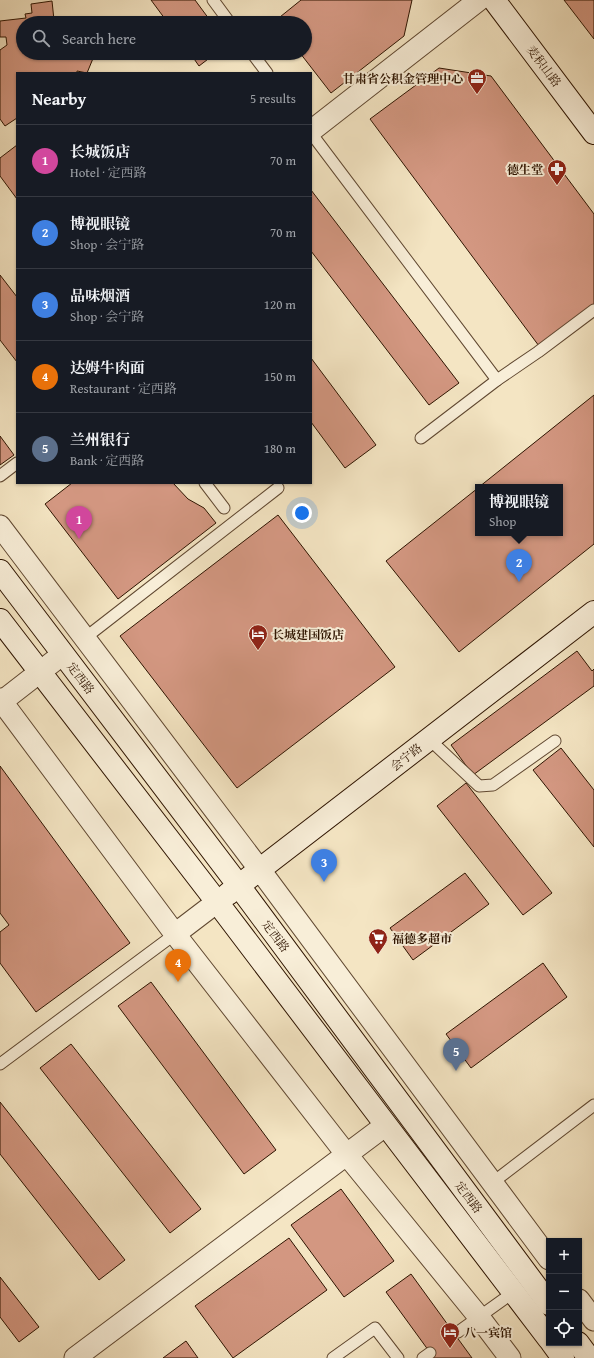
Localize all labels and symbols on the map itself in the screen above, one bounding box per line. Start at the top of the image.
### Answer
street label: 麦积山路 [523,42,565,90]
office icon: 甘肃省公积金管理中心 [466,67,488,95]
place label: 甘肃省公积金管理中心 [343,70,463,87]
pharmacy icon: 德生堂 [546,158,568,186]
place label: 德生堂 [507,161,543,178]
your location [292,503,312,523]
pin: 1 [66,506,92,539]
pin: 2 [506,549,532,582]
hotel icon: 长城建国饭店 [247,623,269,651]
place label: 长城建国饭店 [272,626,344,643]
street label: 定西路 [63,659,99,697]
street label: 会宁路 [387,739,425,775]
pin: 3 [311,849,337,882]
street label: 定西路 [258,917,294,955]
supermarket icon: 福德多超市 [367,927,389,955]
place label: 福德多超市 [392,930,452,947]
pin: 4 [165,949,191,982]
pin: 5 [443,1038,469,1071]
street label: 定西路 [451,1178,487,1216]
hotel icon: 八一宾馆 [439,1321,461,1349]
place label: 八一宾馆 [464,1324,512,1341]

